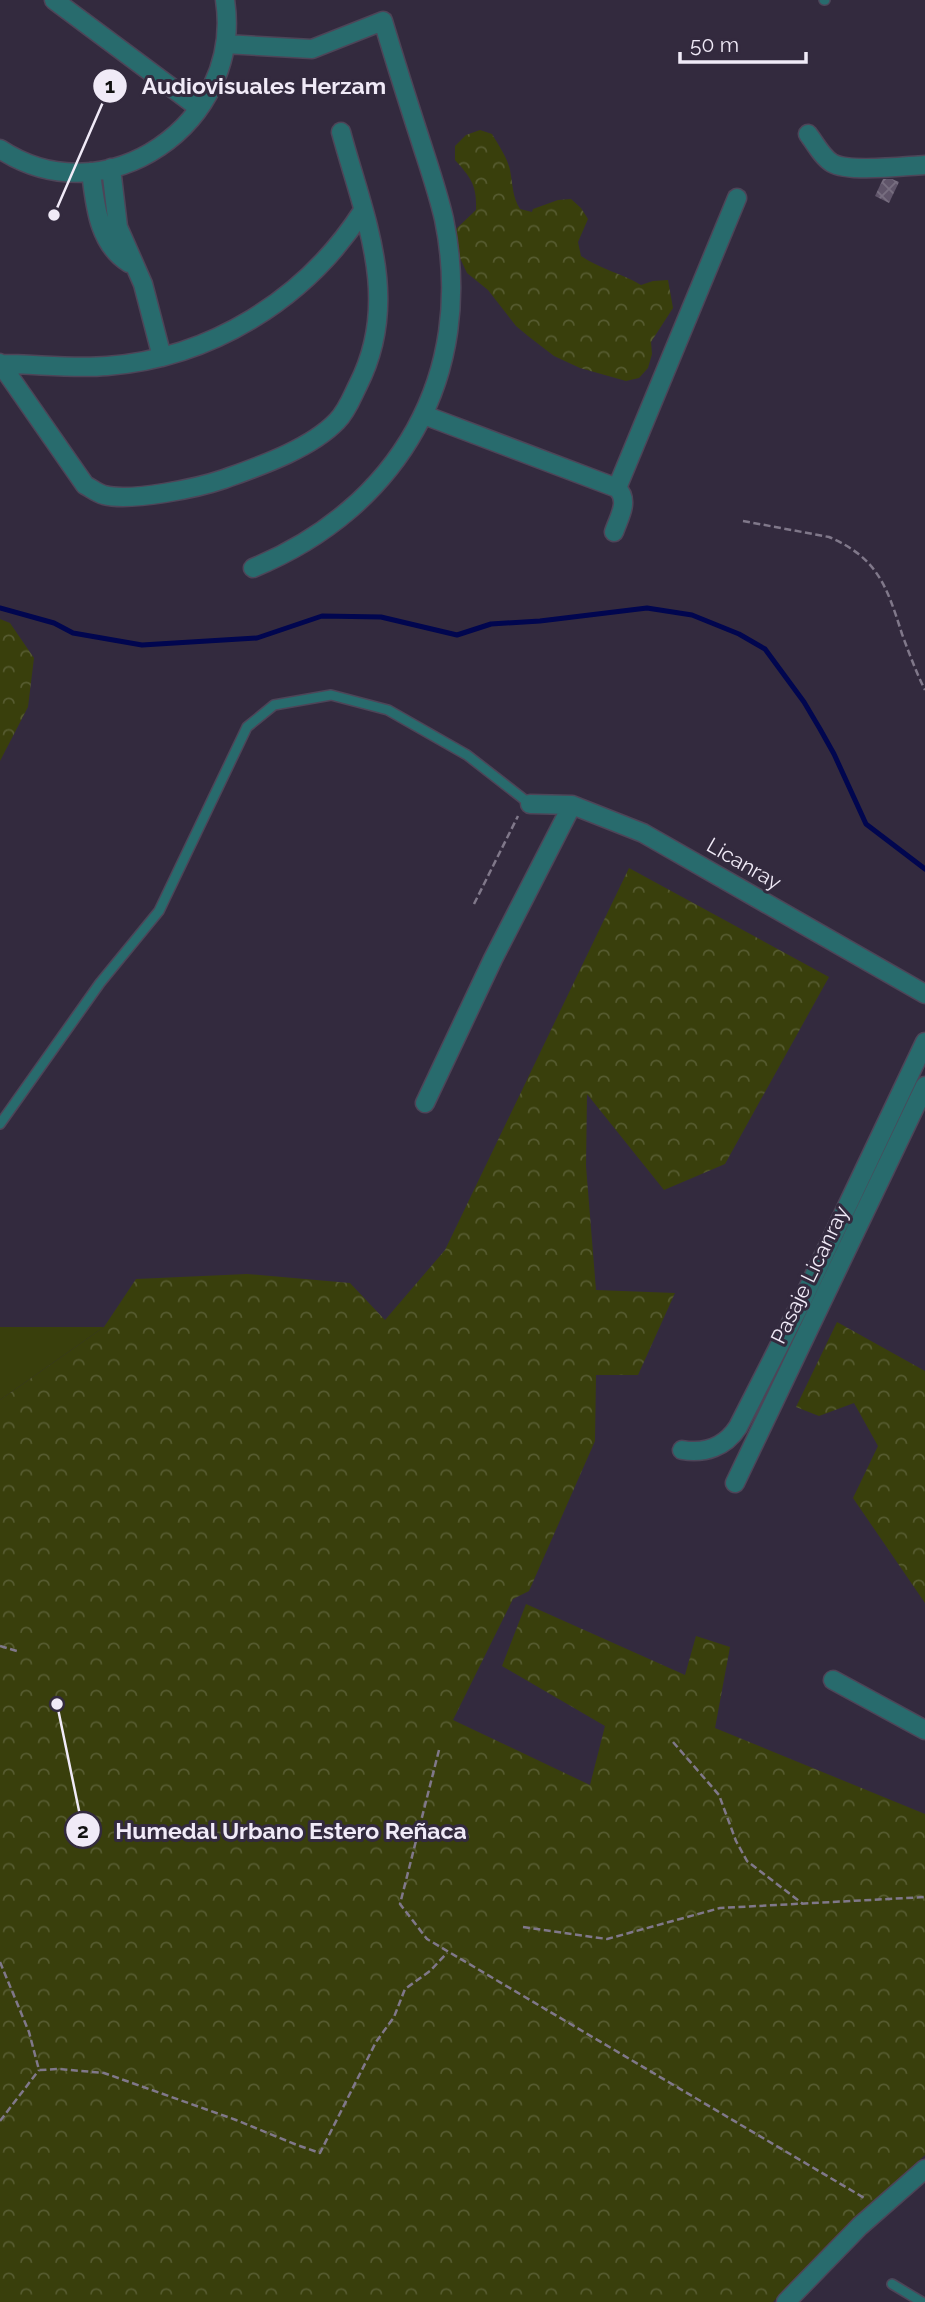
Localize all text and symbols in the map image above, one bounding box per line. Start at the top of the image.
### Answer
scale bar [680,21,806,65]
text: 50 m [690,32,739,57]
callout: Audiovisuales Herzam [92,64,400,108]
text: Audiovisuales Herzam [142,72,386,99]
text: 1 [105,73,115,98]
street label: Licanray [703,832,786,895]
street label: Pasaje Licanray [765,1202,854,1348]
callout: Humedal Urbano Estero Reñaca [66,1808,481,1852]
text: Humedal Urbano Estero Reñaca [115,1817,467,1844]
text: 2 [77,1818,89,1843]

